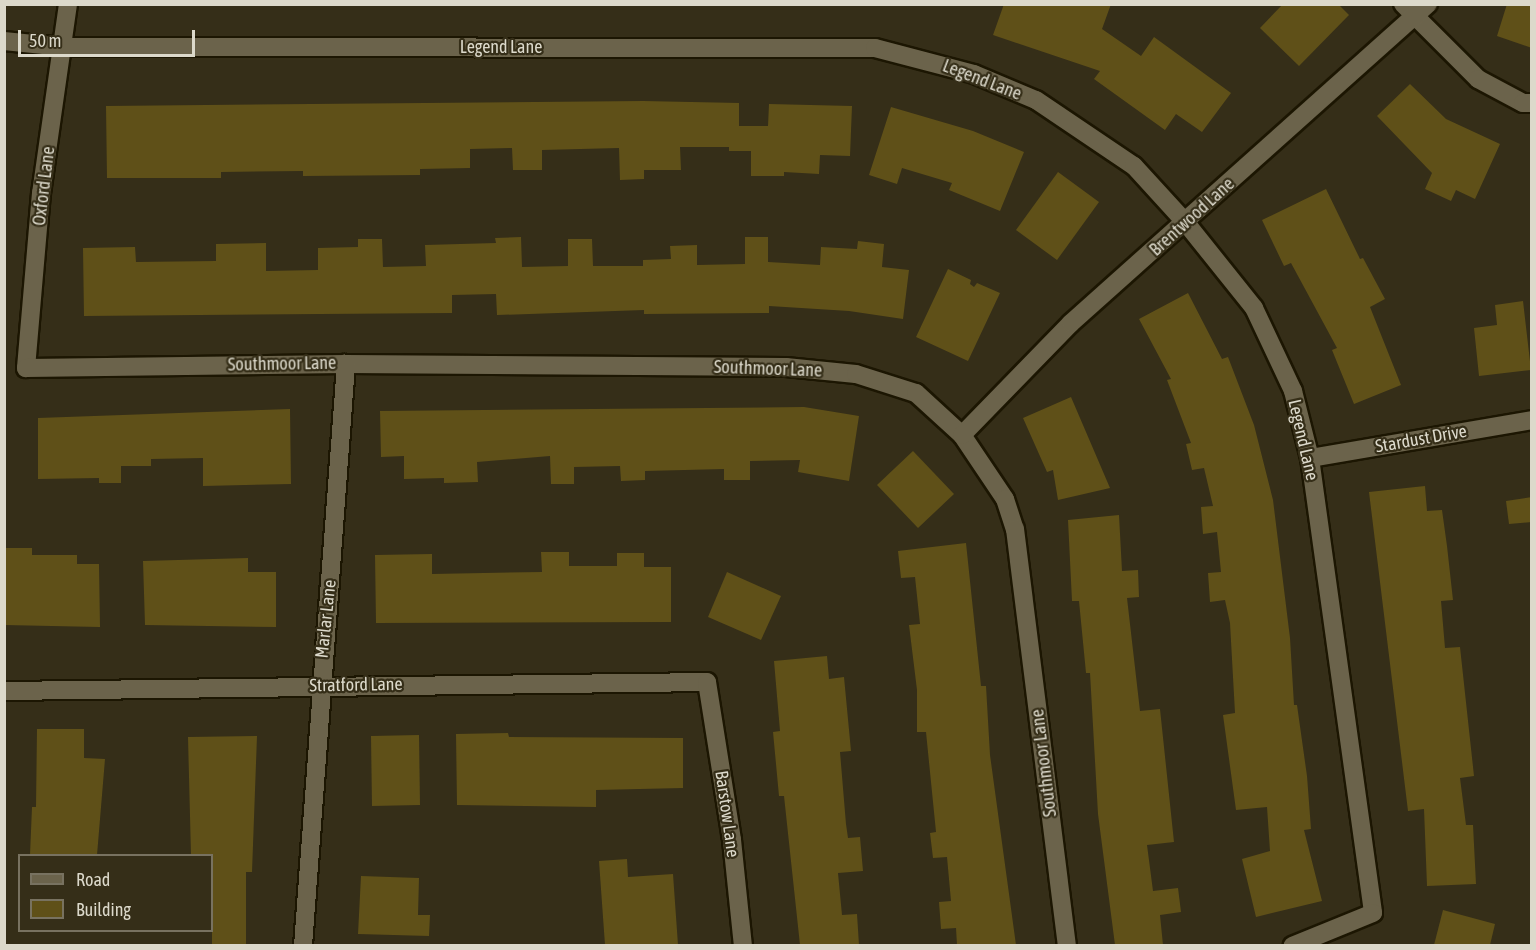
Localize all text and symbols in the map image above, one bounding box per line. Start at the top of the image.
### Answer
scale bar [21,18,198,56]
text: 50 m [29,30,61,51]
street label: Legend Lane [460,36,542,58]
street label: Legend Lane [940,55,1024,105]
street label: Oxford Lane [28,145,60,227]
street label: Brentwood Lane [1145,173,1239,261]
street label: Southmoor Lane [228,352,336,376]
street label: Southmoor Lane [713,356,823,382]
street label: Legend Lane [1283,397,1323,483]
street label: Stardust Drive [1374,420,1468,458]
street label: Marlar Lane [311,579,341,659]
street label: Stratford Lane [309,673,403,697]
street label: Southmoor Lane [1027,708,1061,818]
street label: Barstow Lane [710,769,744,859]
legend [18,854,213,932]
text: Road [76,869,110,890]
text: Building [76,899,131,920]

